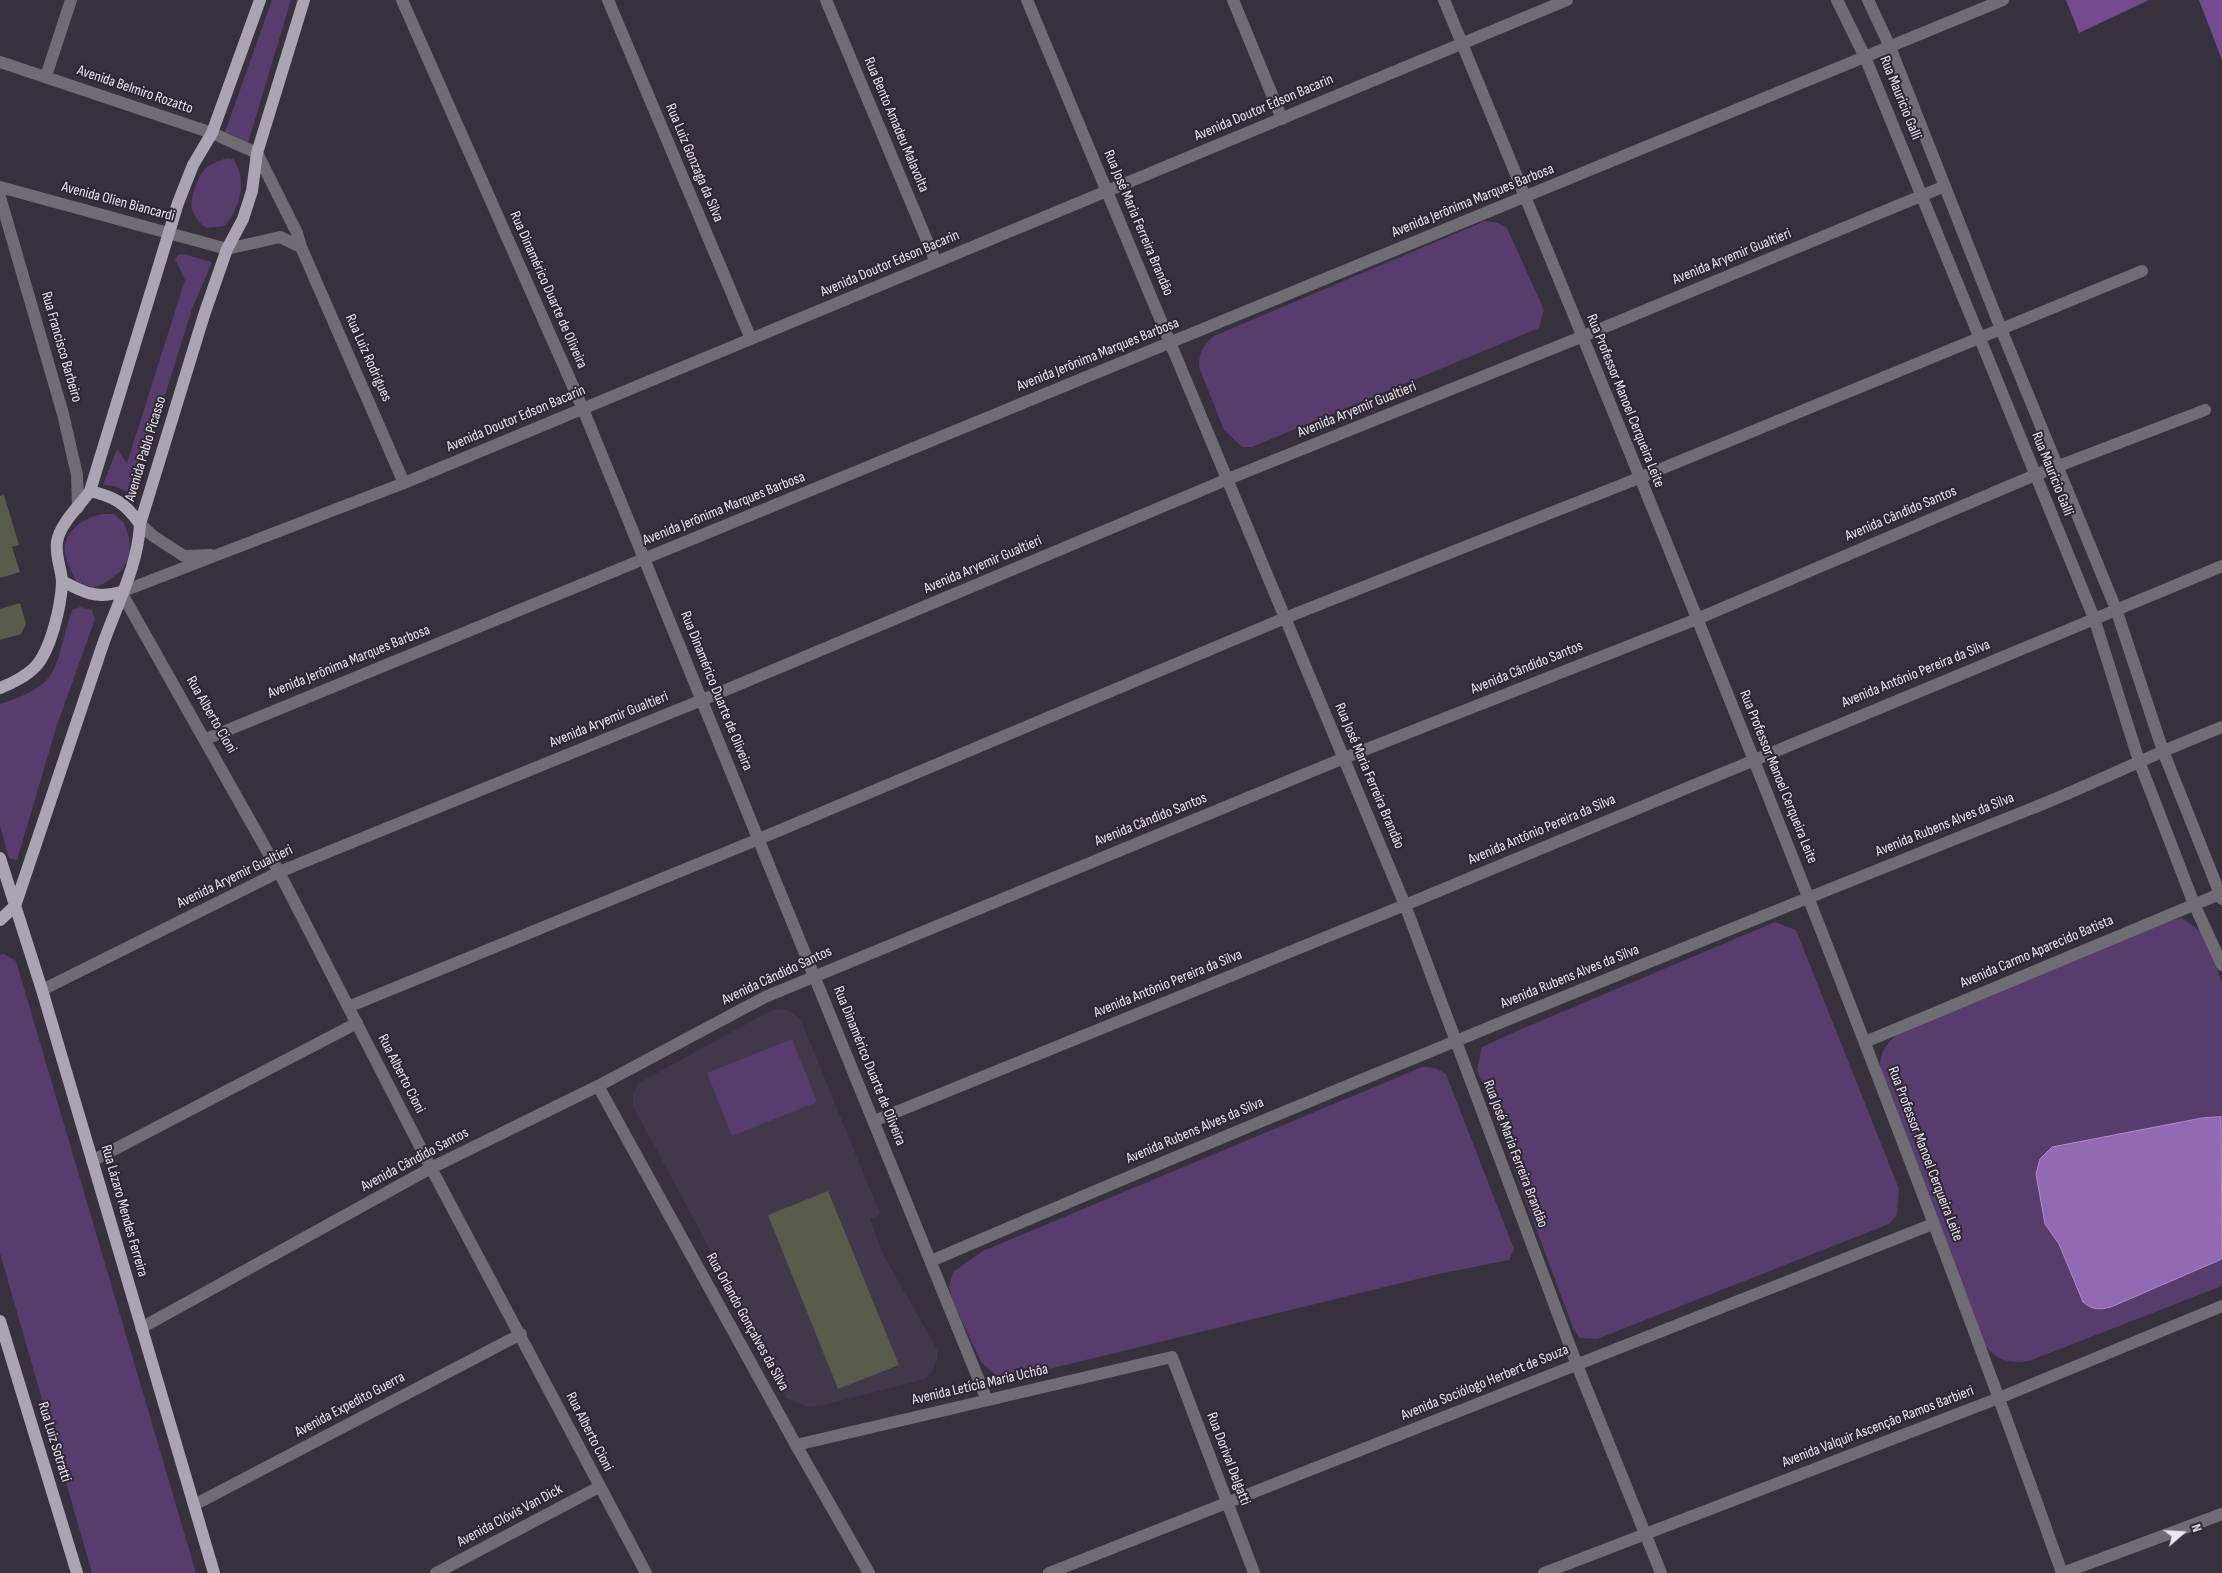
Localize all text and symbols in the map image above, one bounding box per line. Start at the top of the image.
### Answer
street label: Rua Mauricio Galli [1875,54,1925,142]
street label: Rua Bento Amadeu Malavolta [859,55,933,195]
street label: Avenida Belmiro Rozatto [75,62,195,118]
street label: Avenida Doutor Edson Bacarin [1192,71,1336,145]
street label: Rua Luiz Gonzaga da Silva [661,101,727,225]
street label: Rua José Maria Ferreira Brandão [1099,147,1177,299]
street label: Avenida Jerônima Marques Barbosa [1389,160,1557,242]
street label: Avenida Olien Biancardi [60,178,176,226]
street label: Rua Dinamérico Duarte de Oliveira [505,209,591,371]
street label: Avenida Aryemir Gualtieri [1670,225,1794,289]
street label: Avenida Doutor Edson Bacarin [818,227,962,301]
street label: Rua Francisco Barbeiro [37,290,85,404]
street label: Rua Luiz Rodrigues [341,312,395,404]
street label: Rua Professor Manoel Cerqueira Leite [1582,312,1668,490]
street label: Avenida Jerônima Marques Barbosa [1014,314,1182,396]
street label: Avenida Aryemir Gualtieri [1295,378,1419,442]
street label: Avenida Doutor Edson Bacarin [444,382,588,456]
street label: Avenida Pablo Picasso [122,394,170,504]
street label: Rua Mauricio Galli [2027,430,2077,518]
street label: Avenida Jerônima Marques Barbosa [640,468,808,550]
street label: Avenida Cândido Santos [1842,482,1960,546]
street label: Avenida Aryemir Gualtieri [921,532,1045,598]
street label: Rua Dinamérico Duarte de Oliveira [676,609,756,773]
street label: Avenida Jerônima Marques Barbosa [265,621,433,703]
street label: Avenida Antônio Pereira da Silva [1839,636,1993,712]
street label: Avenida Cândido Santos [1468,637,1586,699]
street label: Rua Alberto Cioni [182,673,240,757]
street label: Avenida Aryemir Gualtieri [547,688,671,752]
street label: Rua Professor Manoel Cerqueira Leite [1735,688,1821,866]
street label: Rua José Maria Ferreira Brandão [1330,700,1408,852]
street label: Avenida Cândido Santos [1092,789,1210,851]
street label: Avenida Rubens Alves da Silva [1873,789,2017,861]
street label: Avenida Antônio Pereira da Silva [1466,791,1618,869]
street label: Avenida Aryemir Gualtieri [174,841,296,913]
street label: Avenida Carmo Aparecido Batista [1958,912,2116,992]
street label: Avenida Rubens Alves da Silva [1498,941,1642,1013]
street label: Avenida Cândido Santos [719,943,835,1009]
street label: Avenida Antônio Pereira da Silva [1091,946,1245,1022]
street label: Rua Dinamérico Duarte de Oliveira [829,984,909,1148]
street label: Rua Alberto Cioni [373,1032,429,1116]
street label: Rua Professor Manoel Cerqueira Leite [1883,1064,1967,1244]
street label: Rua José Maria Ferreira Brandão [1479,1078,1551,1230]
street label: Avenida Rubens Alves da Silva [1123,1094,1267,1168]
street label: Avenida Cândido Santos [358,1124,472,1196]
street label: Rua Lázaro Mendes Ferreira [97,1143,151,1279]
street label: Rua Orlando Gonçalves da Silva [702,1250,792,1394]
street label: Avenida Sociólogo Herbert de Souza [1399,1341,1571,1425]
street label: Avenida Letícia Maria Uchôa [910,1361,1050,1409]
street label: Avenida Expedito Guerra [292,1368,408,1442]
street label: Avenida Valquir Ascenção Ramos Barbieri [1780,1382,1976,1472]
street label: Rua Alberto Cioni [561,1390,617,1474]
street label: Rua Luiz Sotratti [33,1400,75,1484]
street label: Rua Dorival Delgatti [1202,1410,1254,1508]
street label: Avenida Clóvis Van Dick [454,1481,566,1551]
north arrow [2157,1508,2207,1558]
text: N [2187,1522,2206,1534]

